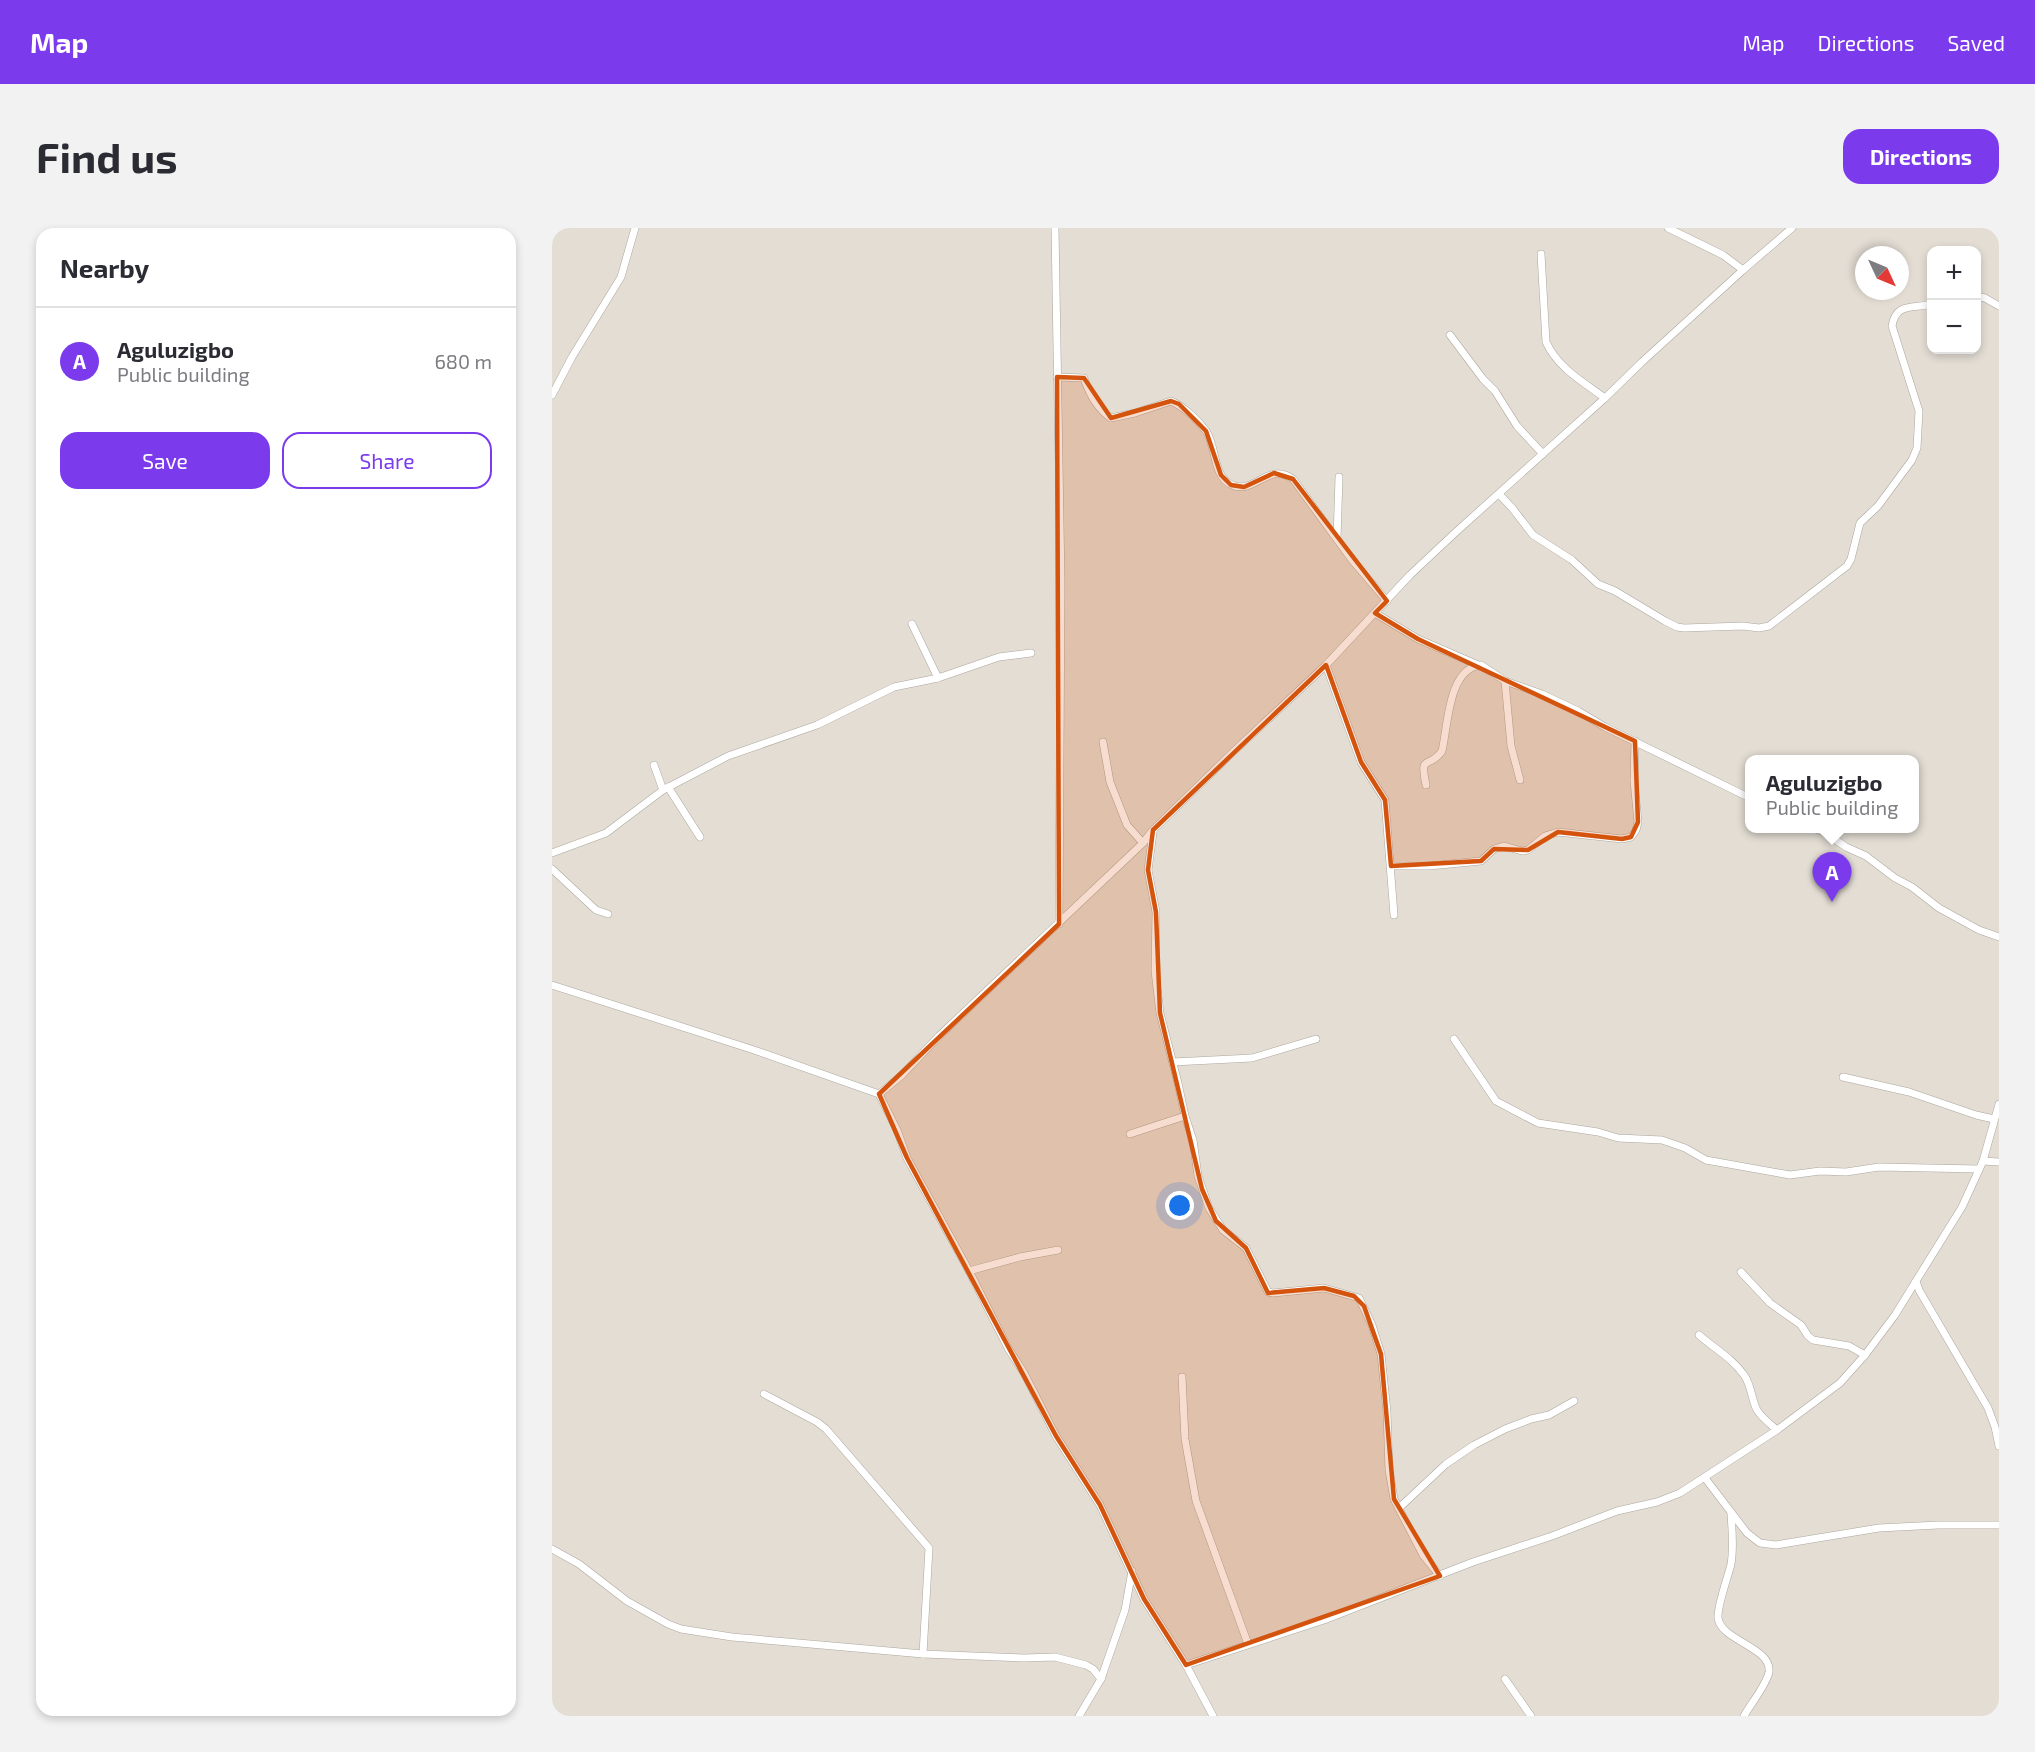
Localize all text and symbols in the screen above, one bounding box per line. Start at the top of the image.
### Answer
text: Map [30,25,88,59]
text: Map [1742,30,1785,55]
text: Directions [1818,30,1914,55]
text: Saved [1947,30,2005,55]
button: Directions [1843,129,1999,184]
text: Find us [36,131,178,181]
north arrow [1855,246,1909,300]
map controls [1927,246,1981,354]
button: + [1927,246,1981,300]
text: Nearby [60,252,149,283]
button: − [1927,300,1981,354]
text: Aguluzigbo [117,336,234,362]
text: A [73,349,86,373]
text: 680 m [434,349,492,373]
text: Public building [117,362,250,386]
button: Save [60,432,270,489]
button: Share [282,432,492,489]
popup [1745,755,1919,833]
text: Aguluzigbo [1766,769,1883,795]
text: Public building [1766,795,1898,819]
pin: A [1812,852,1852,902]
your location [1165,1191,1194,1220]

